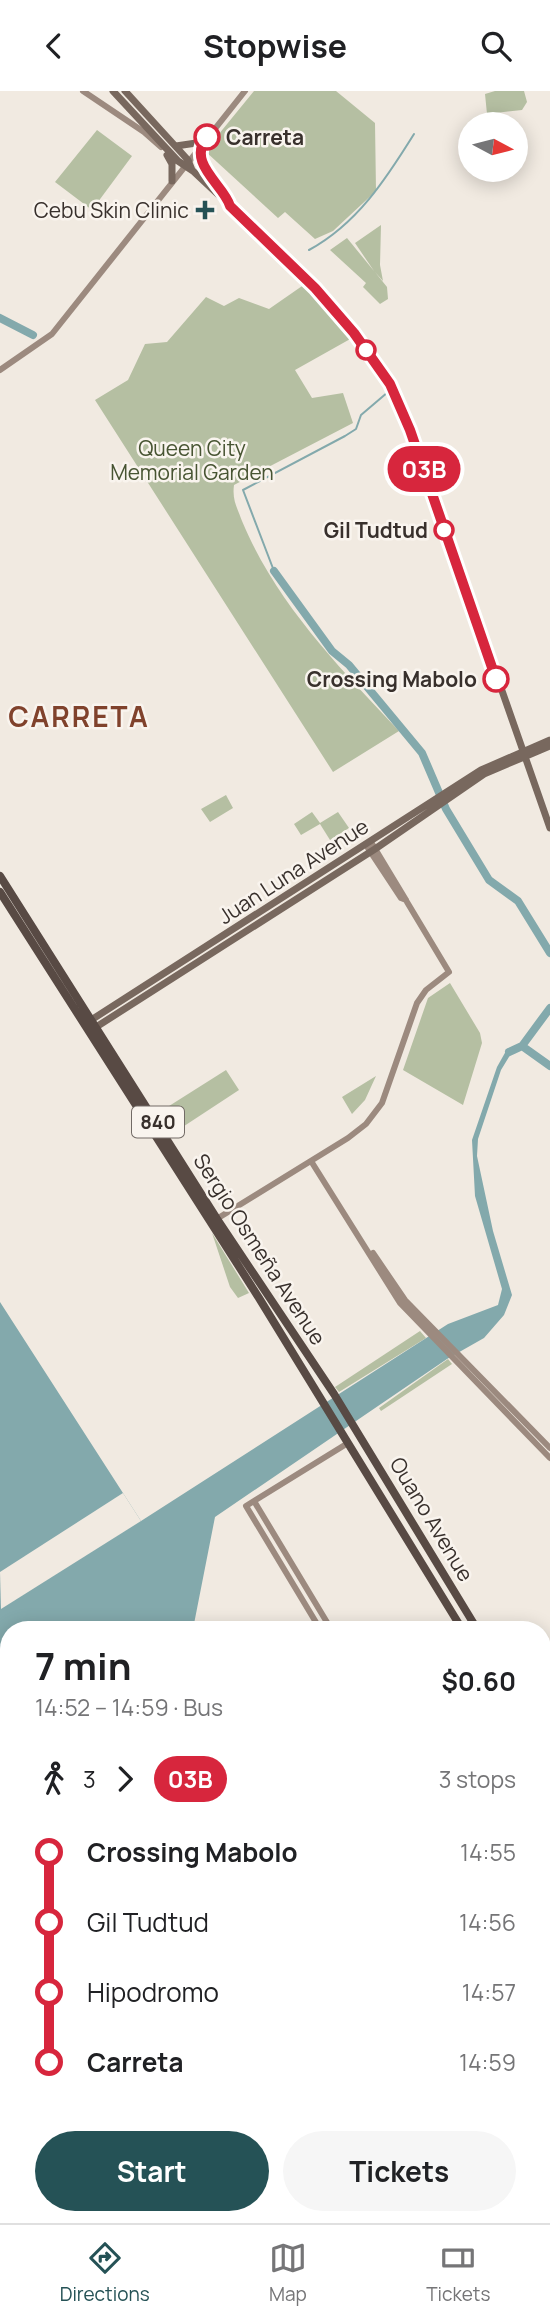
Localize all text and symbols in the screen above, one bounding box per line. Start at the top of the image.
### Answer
text: Stopwise [203,24,347,68]
icon: back [35,27,73,65]
icon: search [477,27,515,65]
north arrow [458,112,528,182]
map controls [458,112,528,182]
place label: Carreta [226,123,304,151]
marker: Carreta [194,124,220,150]
place label: Cebu Skin Clinic [34,196,189,224]
marker: Cebu Skin Clinic [195,200,215,220]
unlabelled marker [356,340,376,360]
park label: Queen City Memorial Garden [110,434,274,486]
line badge: 03B [384,446,464,492]
text: 03B [402,452,446,485]
place label: Gil Tudtud [324,516,428,544]
marker: Gil Tudtud [434,520,454,540]
place label: Crossing Mabolo [307,665,477,693]
marker: Crossing Mabolo [483,666,509,692]
district label: CARRETA [8,697,150,735]
street label: Juan Luna Avenue [212,812,374,930]
road number: 840 [132,1106,184,1137]
street label: Sergio Osmeña Avenue [188,1148,332,1350]
street label: Ouano Avenue [384,1452,480,1586]
text: 7 min [35,1639,131,1691]
text: $0.60 [441,1663,516,1699]
text: 14:52 – 14:59 · Bus [35,1691,223,1723]
icon: walk [35,1760,73,1798]
icon: forward [106,1760,144,1798]
text: 03B [168,1762,213,1795]
text: 3 [83,1763,96,1795]
text: 3 stops [439,1763,516,1795]
text: Crossing Mabolo [87,1834,298,1870]
text: 14:55 [460,1836,516,1868]
text: Gil Tudtud [87,1904,209,1940]
text: 14:56 [459,1906,516,1938]
text: Hipodromo [87,1974,219,2010]
text: 14:57 [462,1976,516,2008]
text: Carreta [87,2044,184,2080]
text: 14:59 [459,2046,516,2078]
button: Start [35,2131,269,2211]
button: Tickets [283,2131,516,2211]
tab: Directions [60,2239,150,2307]
tab: Map [269,2239,307,2307]
tab: Tickets [426,2239,490,2307]

